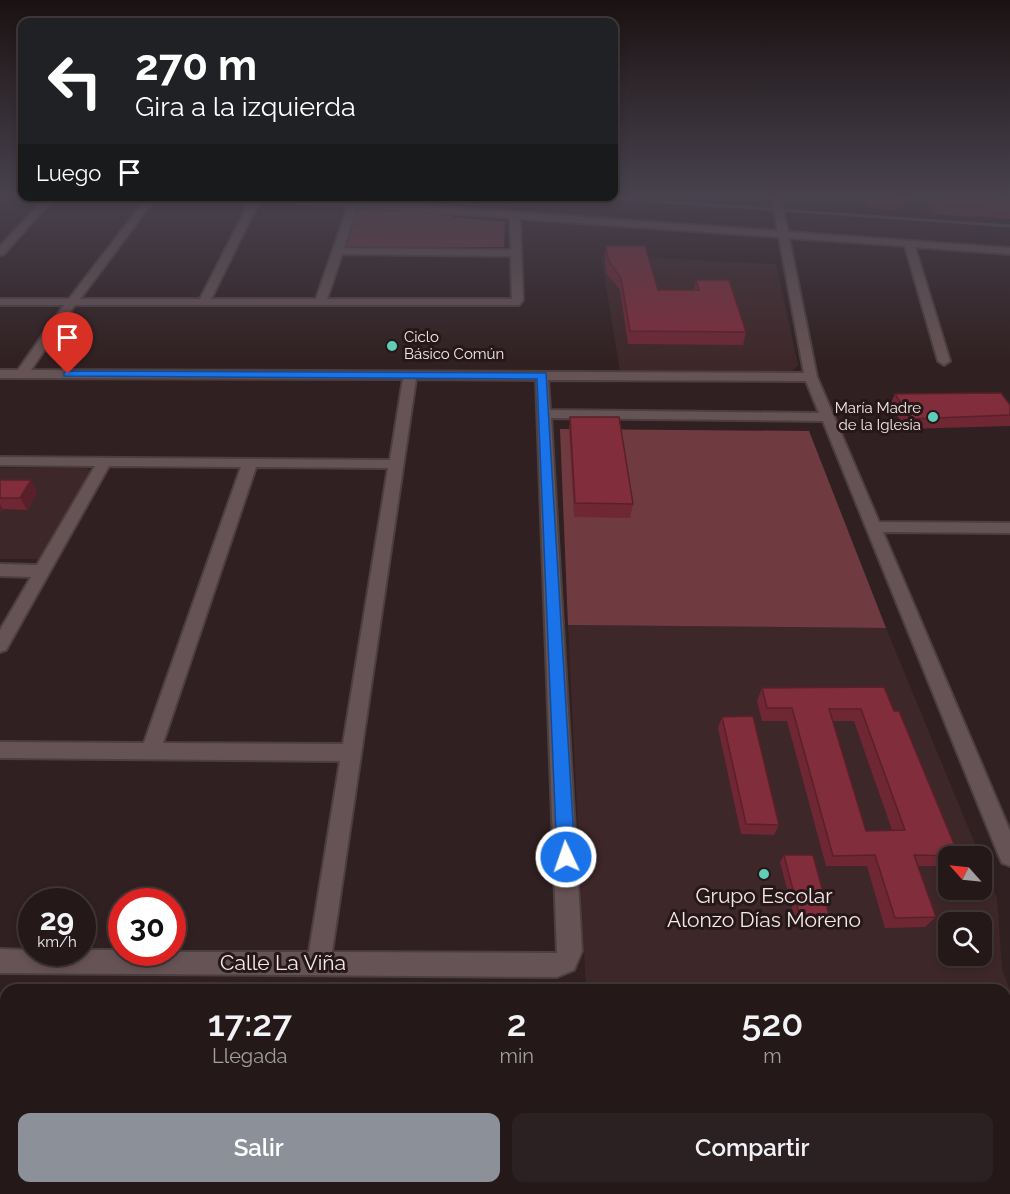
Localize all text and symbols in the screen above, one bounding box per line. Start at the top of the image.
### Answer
text: 270 m [135,41,257,90]
icon: left [36,42,114,120]
text: Gira a la izquierda [135,91,356,122]
icon: arrive [113,156,146,189]
text: Luego [36,160,101,186]
pin [42,312,93,374]
icon: arrive [51,321,84,354]
place label: Ciclo Básico Común [404,328,504,363]
marker: Ciclo Básico Común [385,339,399,353]
place label: María Madre de la Iglesia [835,399,921,434]
marker: María Madre de la Iglesia [926,410,940,424]
position arrow [534,825,598,889]
north arrow [938,846,992,900]
map controls [938,846,992,966]
marker: Grupo Escolar Alonzo Días Moreno [757,867,771,881]
place label: Grupo Escolar Alonzo Días Moreno [667,883,861,932]
speed limit sign: 30 [108,888,186,966]
text: 29 [40,902,74,937]
button: search [938,912,992,966]
text: km/h [37,933,77,951]
street label: Calle La Viña [220,950,346,975]
text: 17:27 [208,1002,292,1044]
text: 2 [507,1002,527,1044]
text: 520 [742,1002,803,1044]
text: Llegada [212,1044,287,1068]
text: min [500,1044,534,1068]
text: m [763,1044,782,1068]
button: Salir [18,1113,500,1182]
button: Compartir [512,1113,993,1182]

